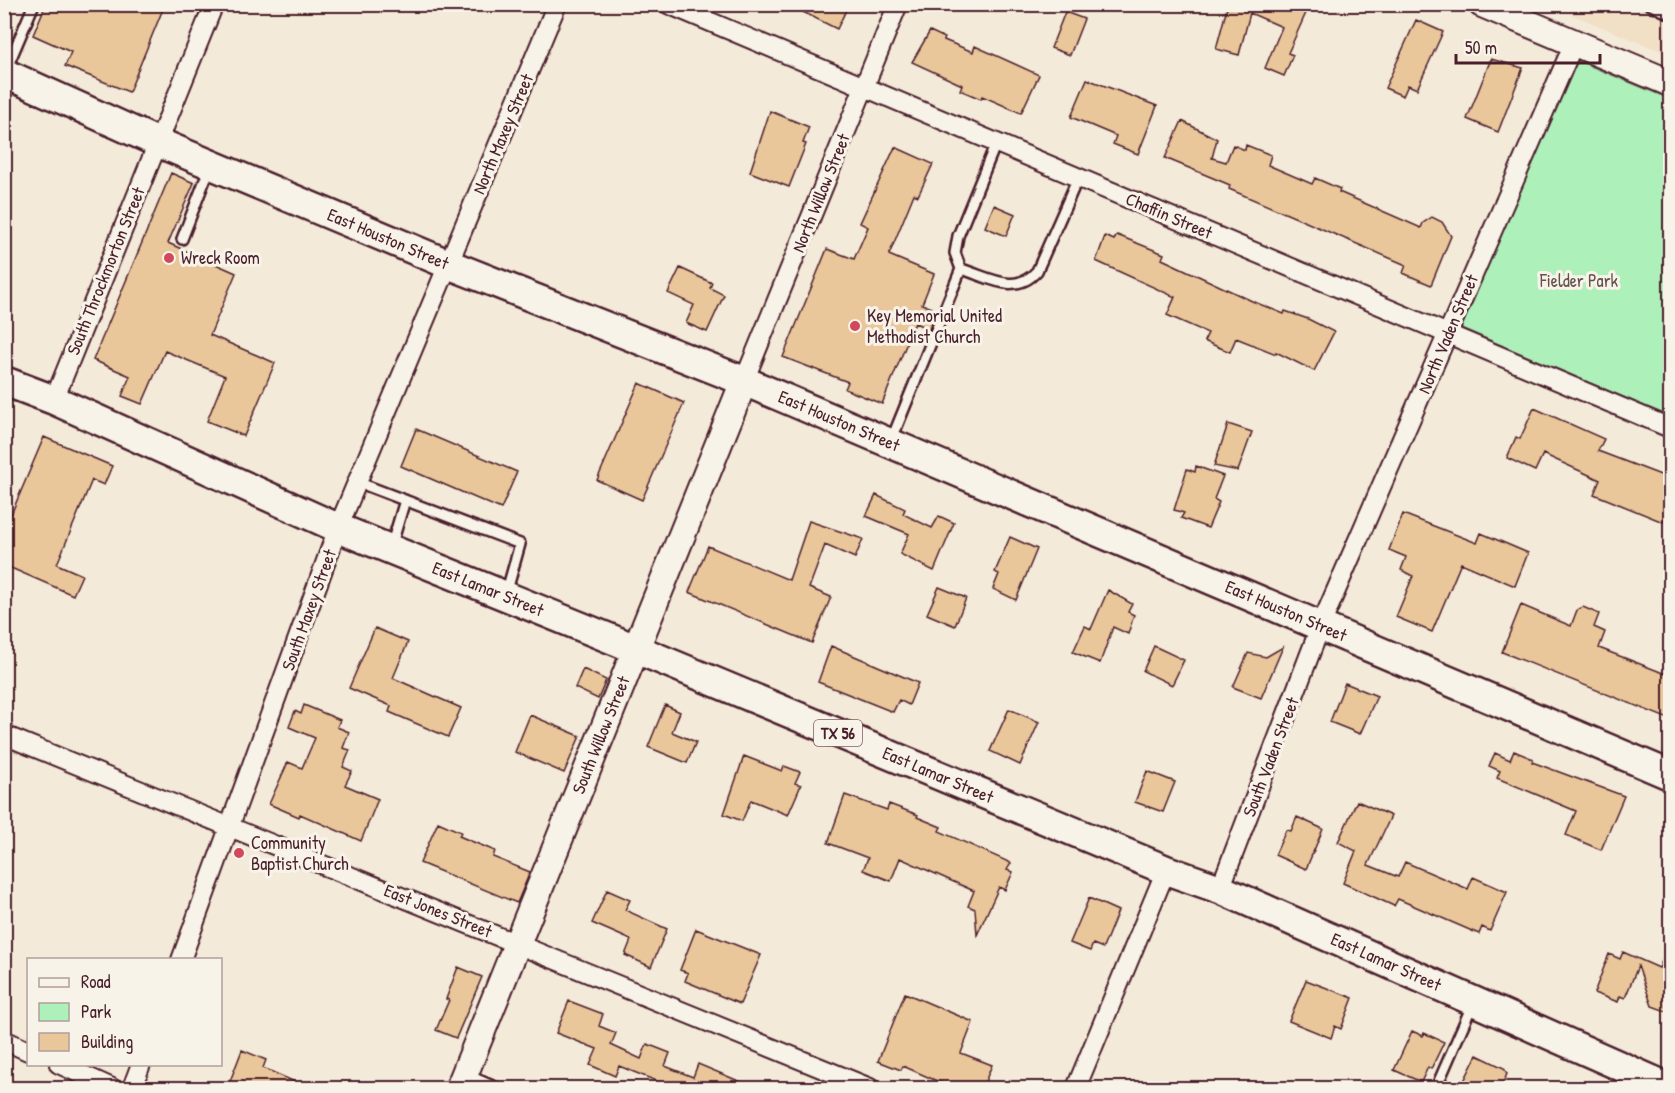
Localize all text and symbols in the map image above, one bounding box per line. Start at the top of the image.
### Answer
scale bar [1456,27,1600,65]
text: 50 m [1465,35,1497,60]
street label: North Maxey Street [466,69,539,198]
street label: North Willow Street [785,129,856,256]
street label: South Throckmorton Street [60,182,151,359]
street label: Chaffin Street [1122,186,1217,245]
street label: East Houston Street [324,202,454,276]
place label: Wreck Room [181,245,260,270]
marker: Wreck Room [162,251,176,265]
park label: Fielder Park [1539,268,1619,293]
street label: North Vaden Street [1411,270,1484,397]
place label: Key Memorial United Methodist Church [867,303,1002,349]
marker: Key Memorial United Methodist Church [848,319,862,333]
street label: East Houston Street [775,384,905,458]
street label: South Maxey Street [275,545,342,674]
street label: East Lamar Street [429,555,548,623]
street label: East Houston Street [1222,574,1352,648]
street label: South Willow Street [566,671,636,798]
street label: South Vaden Street [1236,693,1305,820]
road number: TX 56 [814,720,862,746]
street label: East Lamar Street [879,740,998,809]
place label: Community Baptist Church [251,830,349,876]
marker: Community Baptist Church [232,846,246,860]
street label: East Jones Street [380,878,497,944]
street label: East Lamar Street [1327,926,1446,997]
legend [27,958,222,1066]
text: Road [81,969,111,994]
text: Park [81,999,112,1024]
text: Building [81,1029,133,1054]

